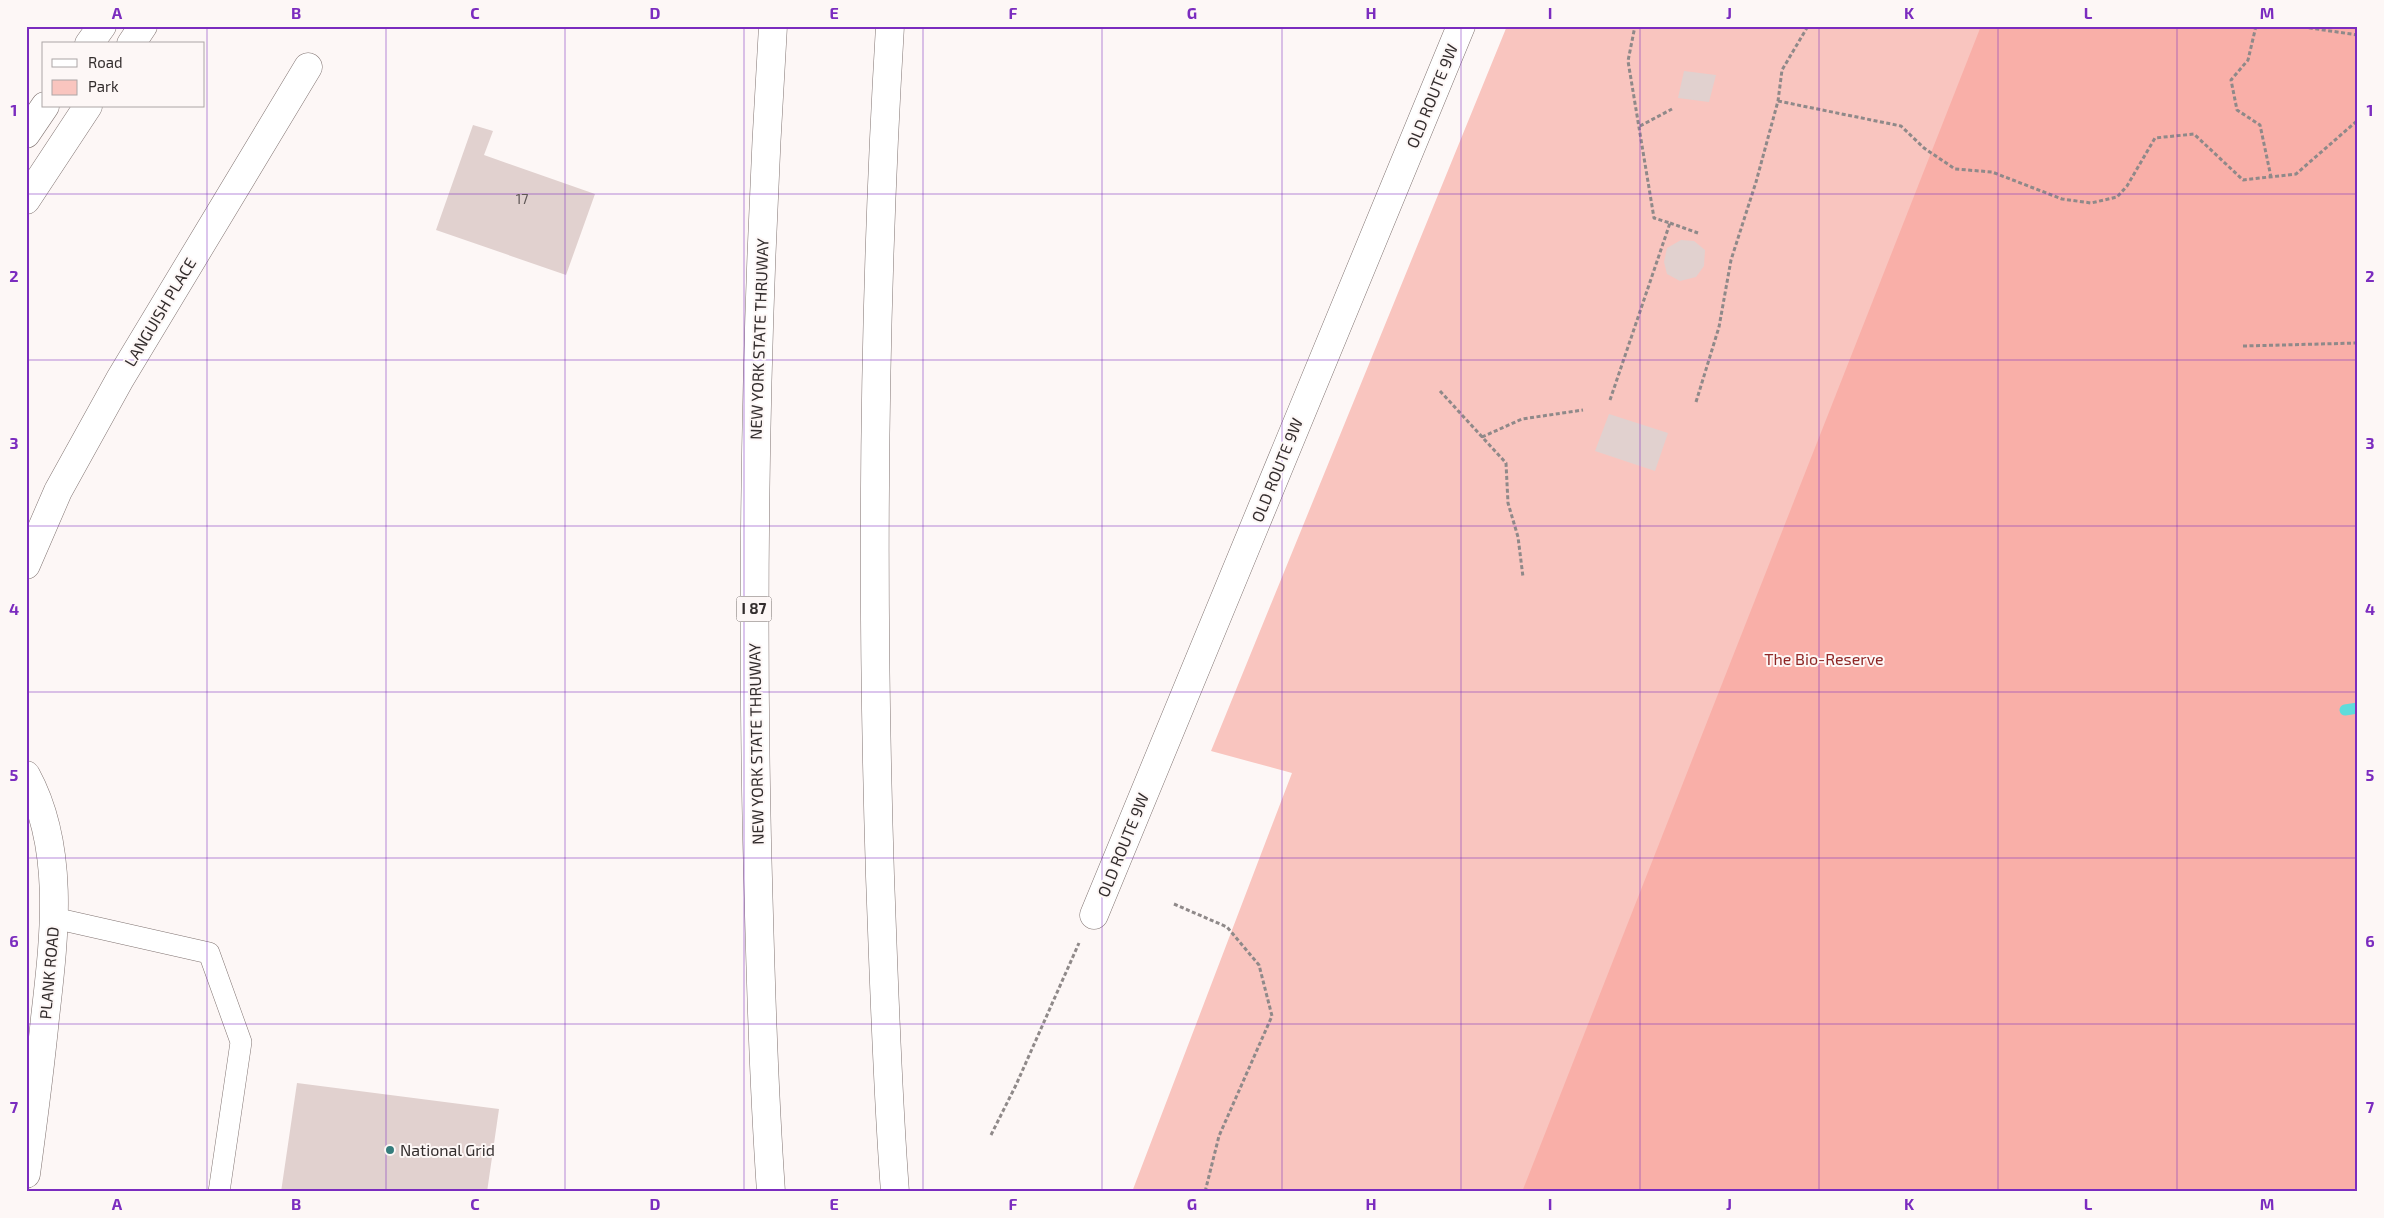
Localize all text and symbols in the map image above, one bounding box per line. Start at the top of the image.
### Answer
text: A [112,3,123,22]
text: B [291,3,301,22]
text: C [470,3,480,22]
text: D [650,3,661,22]
text: E [829,3,839,22]
text: F [1009,3,1018,22]
text: G [1187,3,1197,22]
text: H [1365,3,1377,22]
text: I [1548,3,1552,22]
text: J [1726,3,1732,22]
text: K [1904,3,1915,22]
text: L [2084,3,2093,22]
text: M [2260,3,2274,22]
street label: OLD ROUTE 9W [1402,41,1461,151]
legend [42,42,205,108]
text: Road [88,53,123,71]
text: Park [88,77,119,95]
text: 1 [11,100,17,119]
text: 1 [2367,100,2373,119]
house number: 17 [516,190,528,207]
street label: NEW YORK STATE THRUWAY [745,238,772,440]
street label: LANGUISH PLACE [120,254,199,369]
text: 2 [9,266,19,285]
text: 2 [2365,266,2375,285]
street label: OLD ROUTE 9W [1247,415,1306,525]
text: 3 [9,433,19,452]
text: 3 [2365,433,2375,452]
road number: I 87 [736,596,772,622]
text: 4 [9,599,19,618]
text: 4 [2365,599,2375,618]
street label: NEW YORK STATE THRUWAY [744,643,767,845]
park label: The Bio-Reserve [1764,649,1884,668]
text: 5 [10,765,19,784]
text: 5 [2366,765,2375,784]
street label: OLD ROUTE 9W [1093,790,1152,900]
street label: PLANK ROAD [35,926,62,1020]
text: 6 [9,931,19,950]
text: 6 [2365,931,2375,950]
text: 7 [10,1097,19,1116]
text: 7 [2366,1097,2375,1116]
place label: National Grid [400,1140,495,1159]
marker: National Grid [384,1144,396,1156]
text: A [112,1194,123,1213]
text: B [291,1194,301,1213]
text: C [470,1194,480,1213]
text: D [650,1194,661,1213]
text: E [829,1194,839,1213]
text: F [1009,1194,1018,1213]
text: G [1187,1194,1197,1213]
text: H [1365,1194,1377,1213]
text: I [1548,1194,1552,1213]
text: J [1726,1194,1732,1213]
text: K [1904,1194,1915,1213]
text: L [2084,1194,2093,1213]
text: M [2260,1194,2274,1213]

